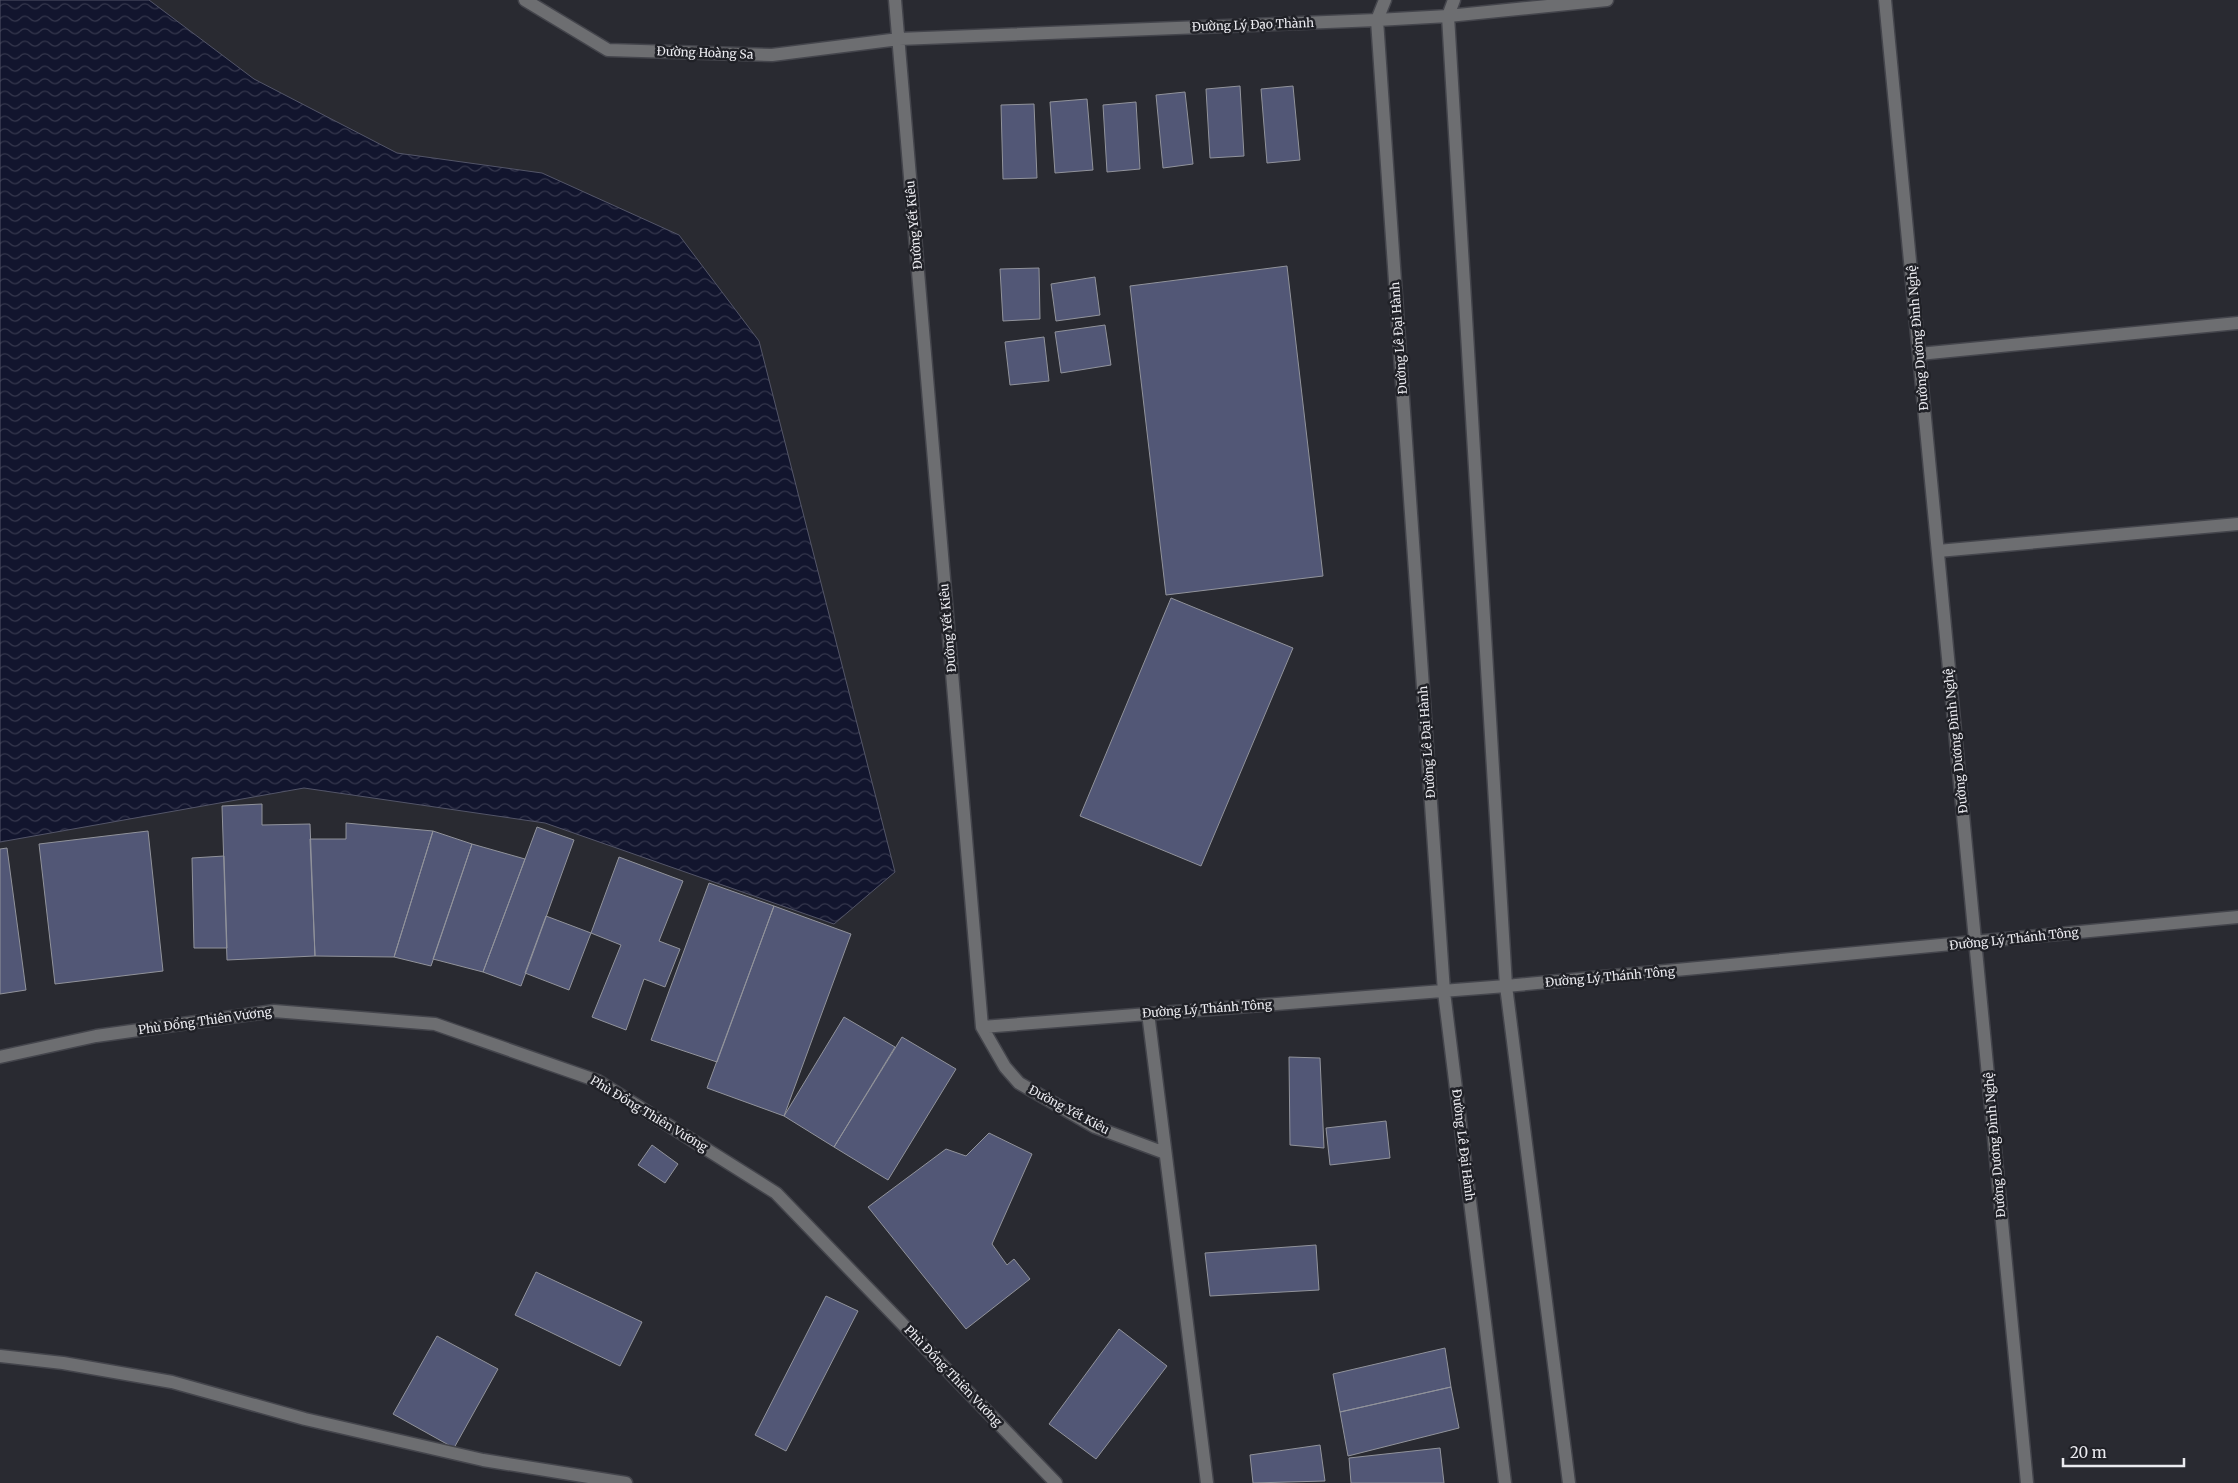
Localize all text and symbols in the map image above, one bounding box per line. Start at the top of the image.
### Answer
street label: Đường Lý Đạo Thành [1192,15,1314,34]
street label: Đường Hoàng Sa [656,43,754,62]
street label: Đường Yết Kiêu [902,179,925,270]
street label: Đường Dương Đình Nghệ [1904,265,1931,411]
street label: Đường Lê Đại Hành [1387,281,1410,395]
street label: Đường Yết Kiêu [936,582,959,673]
street label: Đường Dương Đình Nghệ [1940,668,1971,814]
street label: Đường Lê Đại Hành [1415,685,1438,799]
street label: Đường Lý Thánh Tông [1949,924,2080,953]
street label: Đường Lý Thánh Tông [1545,963,1676,990]
street label: Đường Lý Thánh Tông [1142,996,1273,1021]
street label: Phù Đổng Thiên Vương [137,1004,273,1037]
street label: Đường Dương Đình Nghệ [1981,1072,2008,1218]
street label: Phù Đổng Thiên Vương [588,1073,711,1155]
street label: Đường Yết Kiêu [1026,1082,1113,1137]
street label: Đường Lê Đại Hành [1449,1088,1478,1202]
street label: Phù Đổng Thiên Vương [901,1322,1006,1430]
scale bar [2063,1436,2184,1468]
text: 20 m [2070,1443,2107,1462]

